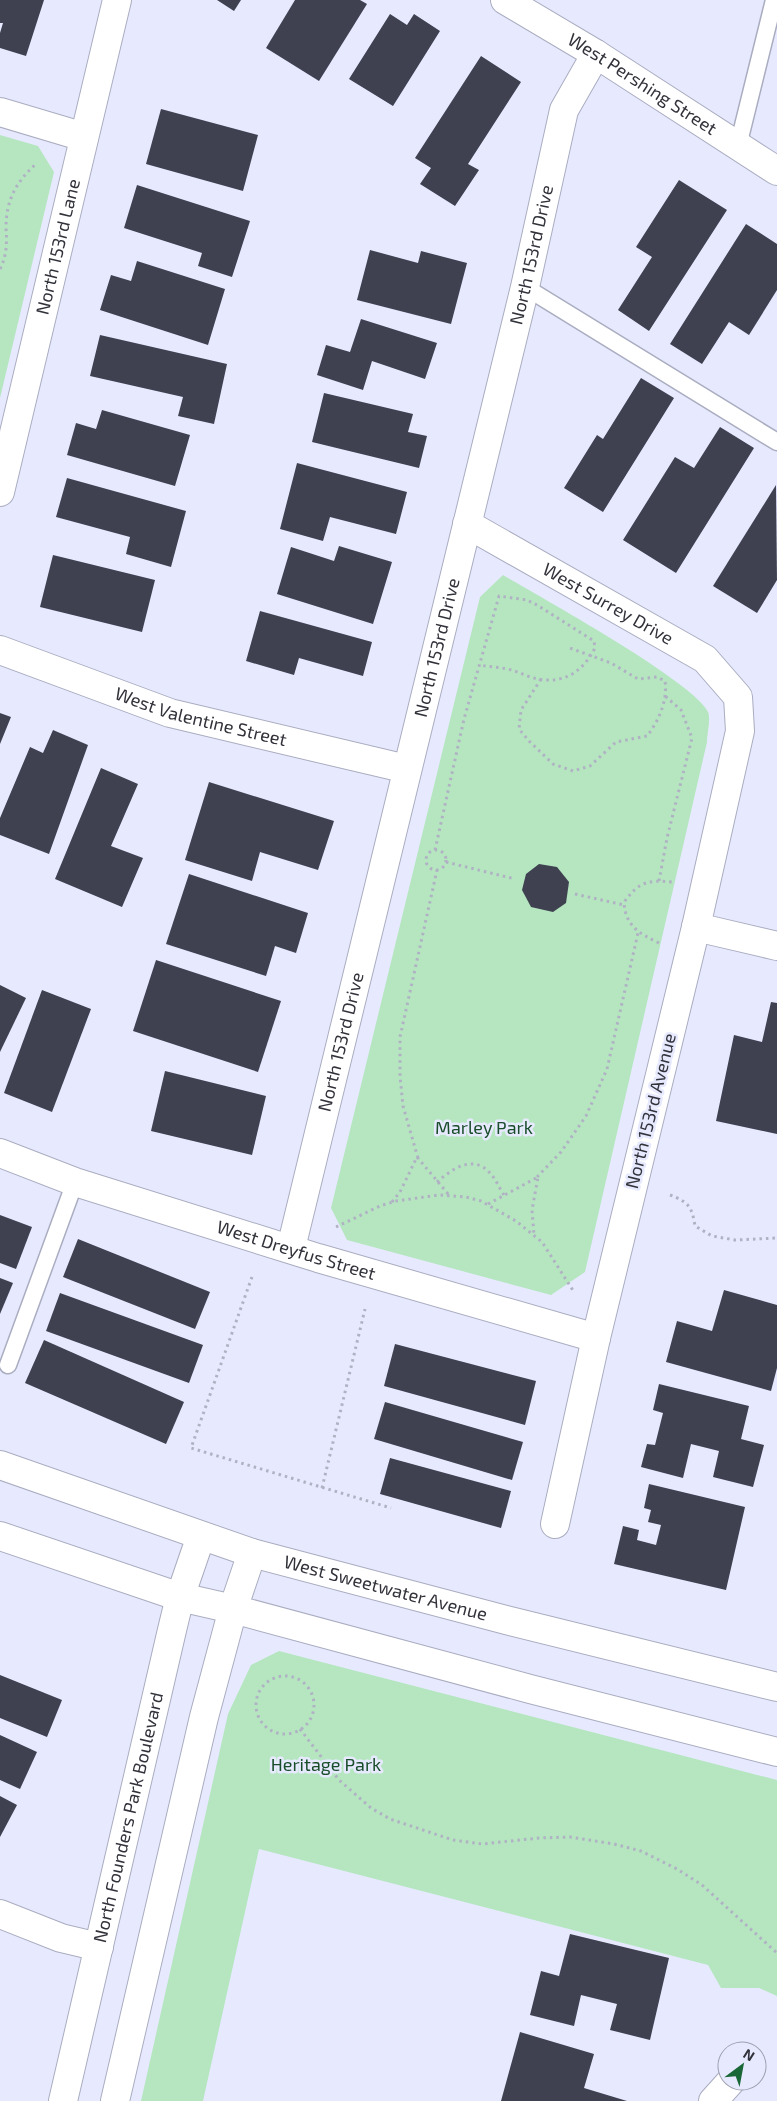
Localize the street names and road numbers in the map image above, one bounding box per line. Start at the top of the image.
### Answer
street label: West Pershing Street [564,28,721,139]
street label: North 153rd Lane [31,176,84,317]
street label: North 153rd Drive [504,183,557,327]
street label: West Surrey Drive [539,557,678,649]
street label: North 153rd Drive [409,575,464,719]
street label: West Valentine Street [112,682,289,750]
street label: North 153rd Drive [313,970,368,1114]
street label: North 153rd Avenue [620,1031,680,1191]
street label: West Dreyfus Street [214,1215,379,1284]
street label: West Sweetwater Avenue [282,1550,490,1625]
street label: North Founders Park Boulevard [88,1690,167,1945]

